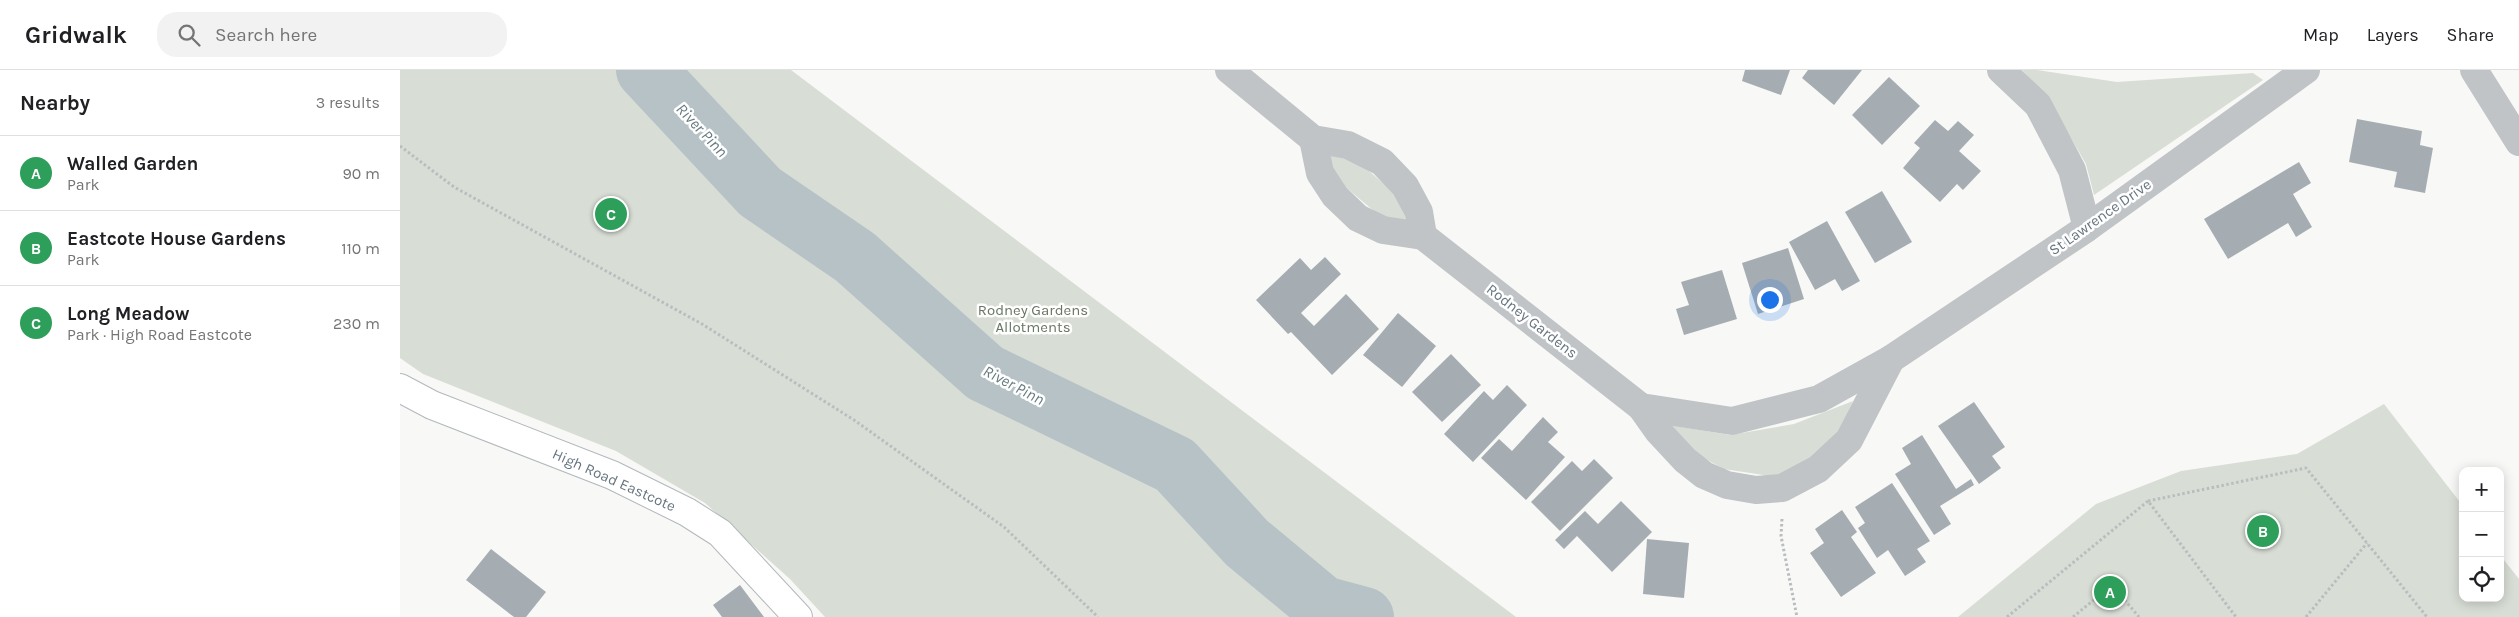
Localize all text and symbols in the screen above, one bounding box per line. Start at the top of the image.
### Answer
search box [157,12,507,57]
text: Gridwalk [25,21,127,49]
icon: search [175,21,203,49]
text: Search here [215,24,317,46]
text: Map [2303,24,2339,46]
text: Layers [2367,24,2419,46]
text: Share [2447,24,2494,46]
text: Nearby [20,91,90,115]
text: 3 results [316,93,380,112]
water label: River Pinn [672,99,732,161]
text: Walled Garden [67,153,198,175]
text: A [31,164,41,183]
text: 90 m [342,164,380,183]
text: Park [67,175,99,194]
street label: St Lawrence Drive [2045,175,2155,259]
pin: C [595,195,627,233]
text: Eastcote House Gardens [67,228,286,250]
text: B [31,239,41,258]
text: 110 m [341,239,380,258]
text: Park [67,250,99,269]
street label: Rodney Gardens [1483,280,1581,362]
your location [1757,287,1783,313]
park label: Rodney Gardens Allotments [978,301,1088,336]
text: Long Meadow [67,303,189,325]
text: C [31,314,41,333]
text: 230 m [333,314,380,333]
text: Park · High Road Eastcote [67,325,252,344]
water label: River Pinn [980,361,1048,409]
street label: High Road Eastcote [550,445,678,515]
map controls [2459,467,2504,602]
button: + [2459,467,2504,512]
pin: B [2247,512,2279,550]
button: − [2459,512,2504,557]
button: locate [2459,557,2504,602]
pin: A [2094,573,2126,611]

